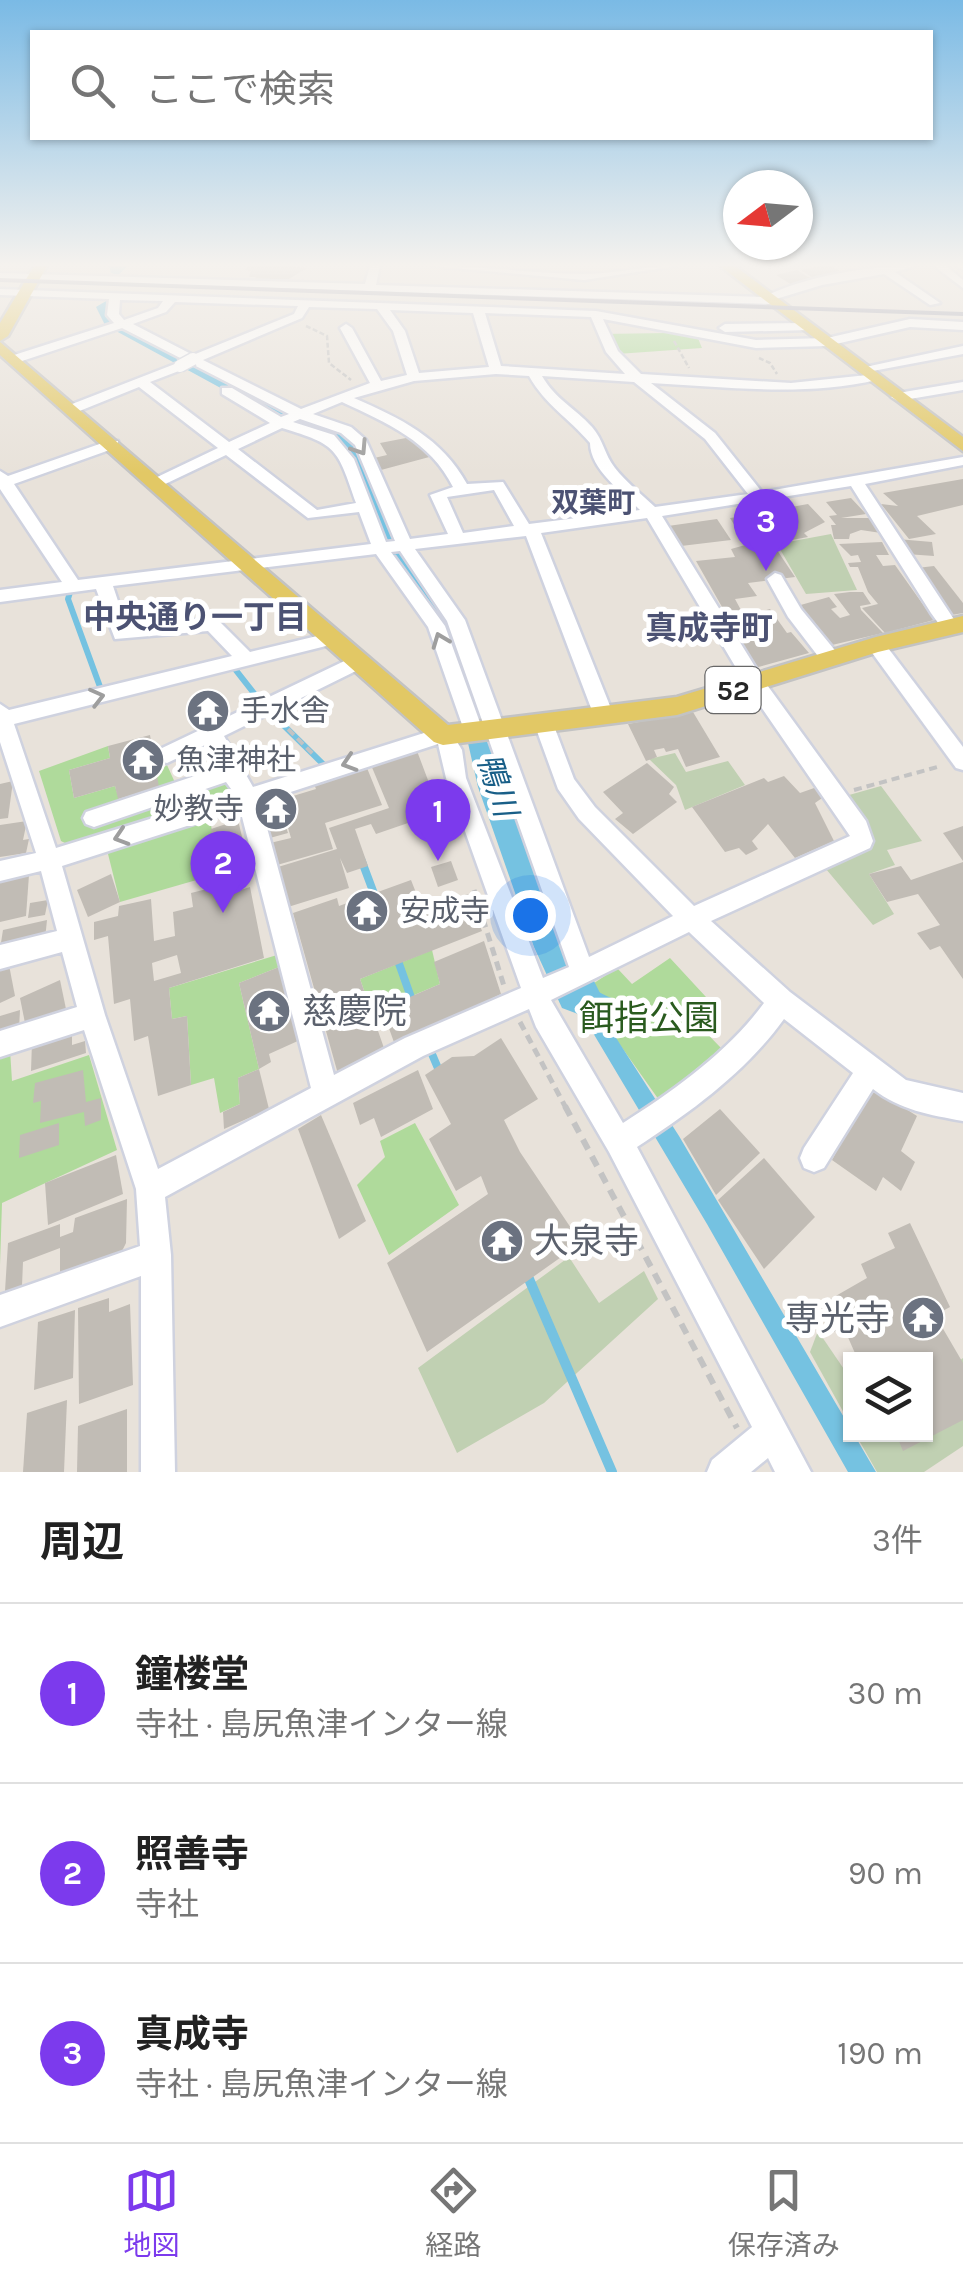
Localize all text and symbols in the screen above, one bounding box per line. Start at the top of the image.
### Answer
search box [30,30,933,140]
icon: search [65,58,120,113]
text: ここで検索 [145,67,335,112]
north arrow [723,170,813,260]
one-way arrow [347,437,366,455]
district label: 双葉町 [551,486,635,519]
pin: 3 [734,488,798,571]
district label: 中央通り一丁目 [83,599,307,636]
district label: 真成寺町 [645,610,773,647]
one-way arrow [432,632,452,649]
road number: 52 [706,667,760,713]
one-way arrow [88,688,105,709]
temple icon: 手水舎 [185,688,231,734]
place label: 手水舎 [240,693,330,729]
temple icon: 魚津神社 [120,737,166,783]
place label: 魚津神社 [176,742,296,778]
water label: 鴨川 [470,749,525,824]
one-way arrow [342,751,359,772]
pin: 1 [406,778,470,861]
temple icon: 妙教寺 [253,786,299,832]
place label: 妙教寺 [154,791,244,827]
one-way arrow [114,826,131,846]
pin: 2 [190,830,256,913]
temple icon: 安成寺 [344,888,390,934]
your location [505,890,556,941]
place label: 安成寺 [400,893,490,929]
temple icon: 慈慶院 [246,988,292,1034]
place label: 慈慶院 [302,991,407,1032]
park label: 餌指公園 [579,998,719,1039]
temple icon: 大泉寺 [479,1218,525,1264]
place label: 大泉寺 [534,1221,639,1262]
temple icon: 専光寺 [900,1295,946,1341]
place label: 専光寺 [785,1298,890,1339]
map controls [843,1352,933,1442]
button: layers [843,1352,933,1442]
text: 周辺 [40,1517,124,1567]
text: 3件 [872,1522,923,1559]
text: 鐘楼堂 [135,1652,249,1697]
text: 1 [67,1675,78,1712]
text: 30 m [848,1675,923,1712]
text: 寺社 · 島尻魚津インター線 [135,1706,508,1743]
text: 照善寺 [135,1832,249,1877]
text: 2 [63,1855,82,1892]
text: 90 m [848,1855,923,1892]
text: 寺社 [135,1886,199,1923]
text: 真成寺 [135,2012,249,2057]
text: 3 [63,2035,82,2072]
text: 190 m [837,2035,923,2072]
text: 寺社 · 島尻魚津インター線 [135,2066,508,2103]
tab: 地図 [123,2163,179,2263]
tab: 経路 [425,2163,482,2263]
tab: 保存済み [728,2163,840,2263]

